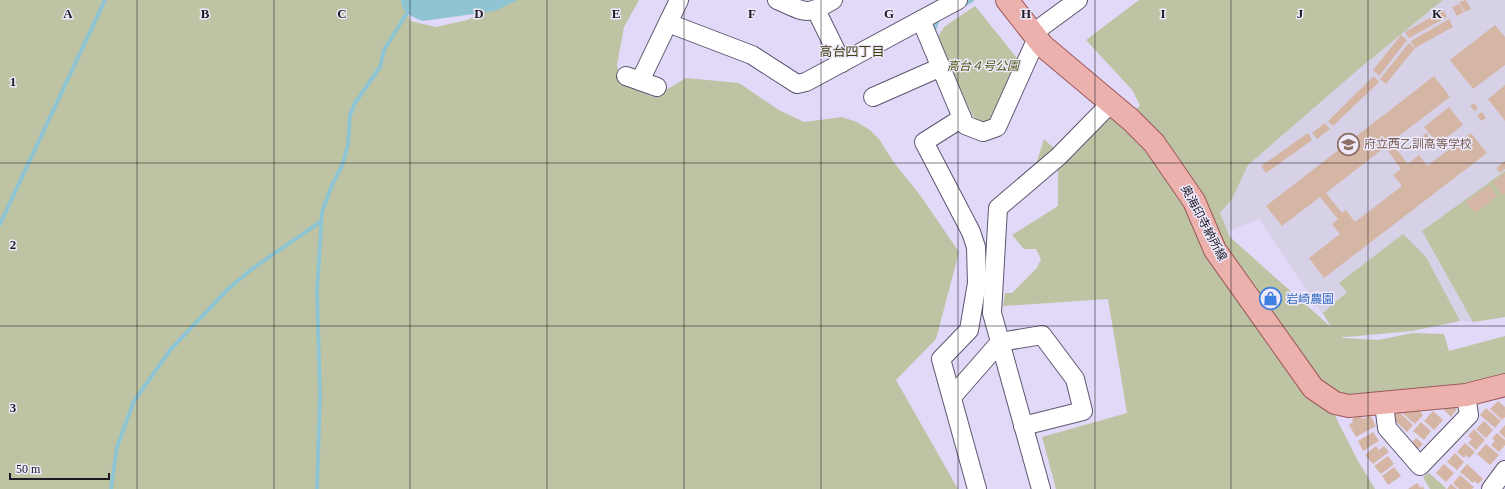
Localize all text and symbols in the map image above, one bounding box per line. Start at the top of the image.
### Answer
text: A [63,6,73,21]
text: B [201,6,210,21]
text: C [337,6,347,21]
text: D [474,6,484,21]
text: E [612,6,620,21]
text: F [748,6,756,21]
text: G [884,6,894,21]
text: H [1021,6,1031,21]
text: I [1160,6,1166,21]
text: J [1297,6,1304,21]
text: K [1432,6,1443,21]
district label: 高台四丁目 [819,44,885,59]
park label: 高台４号公園 [947,59,1021,73]
text: 1 [10,74,16,89]
school or university icon: 府立西乙訓高等学校 [1336,131,1362,157]
place label: 府立西乙訓高等学校 [1364,137,1472,151]
street label: 奥海印寺納所線 [1178,183,1230,263]
text: 2 [10,237,16,252]
shop icon: 岩崎農園 [1257,286,1283,312]
place label: 岩崎農園 [1286,292,1334,306]
text: 3 [10,400,17,415]
scale bar [10,455,109,481]
text: 50 m [16,462,41,476]

